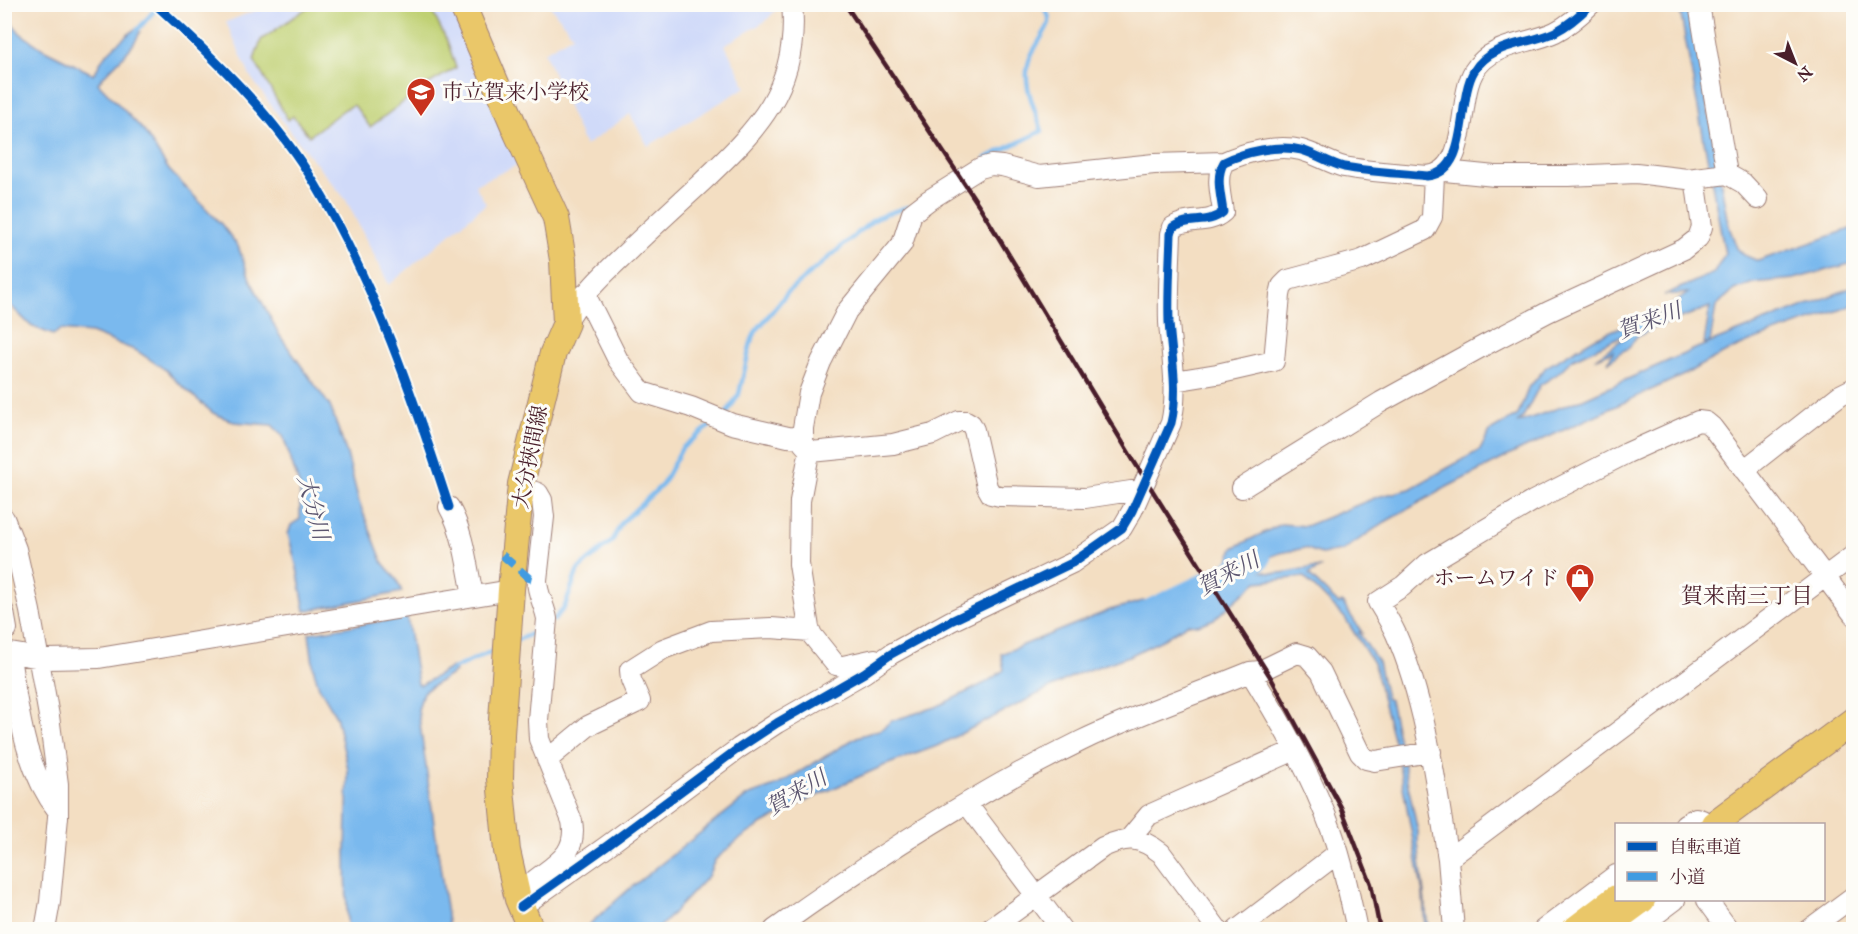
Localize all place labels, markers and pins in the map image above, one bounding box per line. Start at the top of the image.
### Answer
school or university icon: 市立賀来小学校 [405,76,437,118]
place label: 市立賀来小学校 [442,79,589,105]
shop icon: ホームワイド [1564,562,1596,604]
place label: ホームワイド [1434,565,1559,591]

